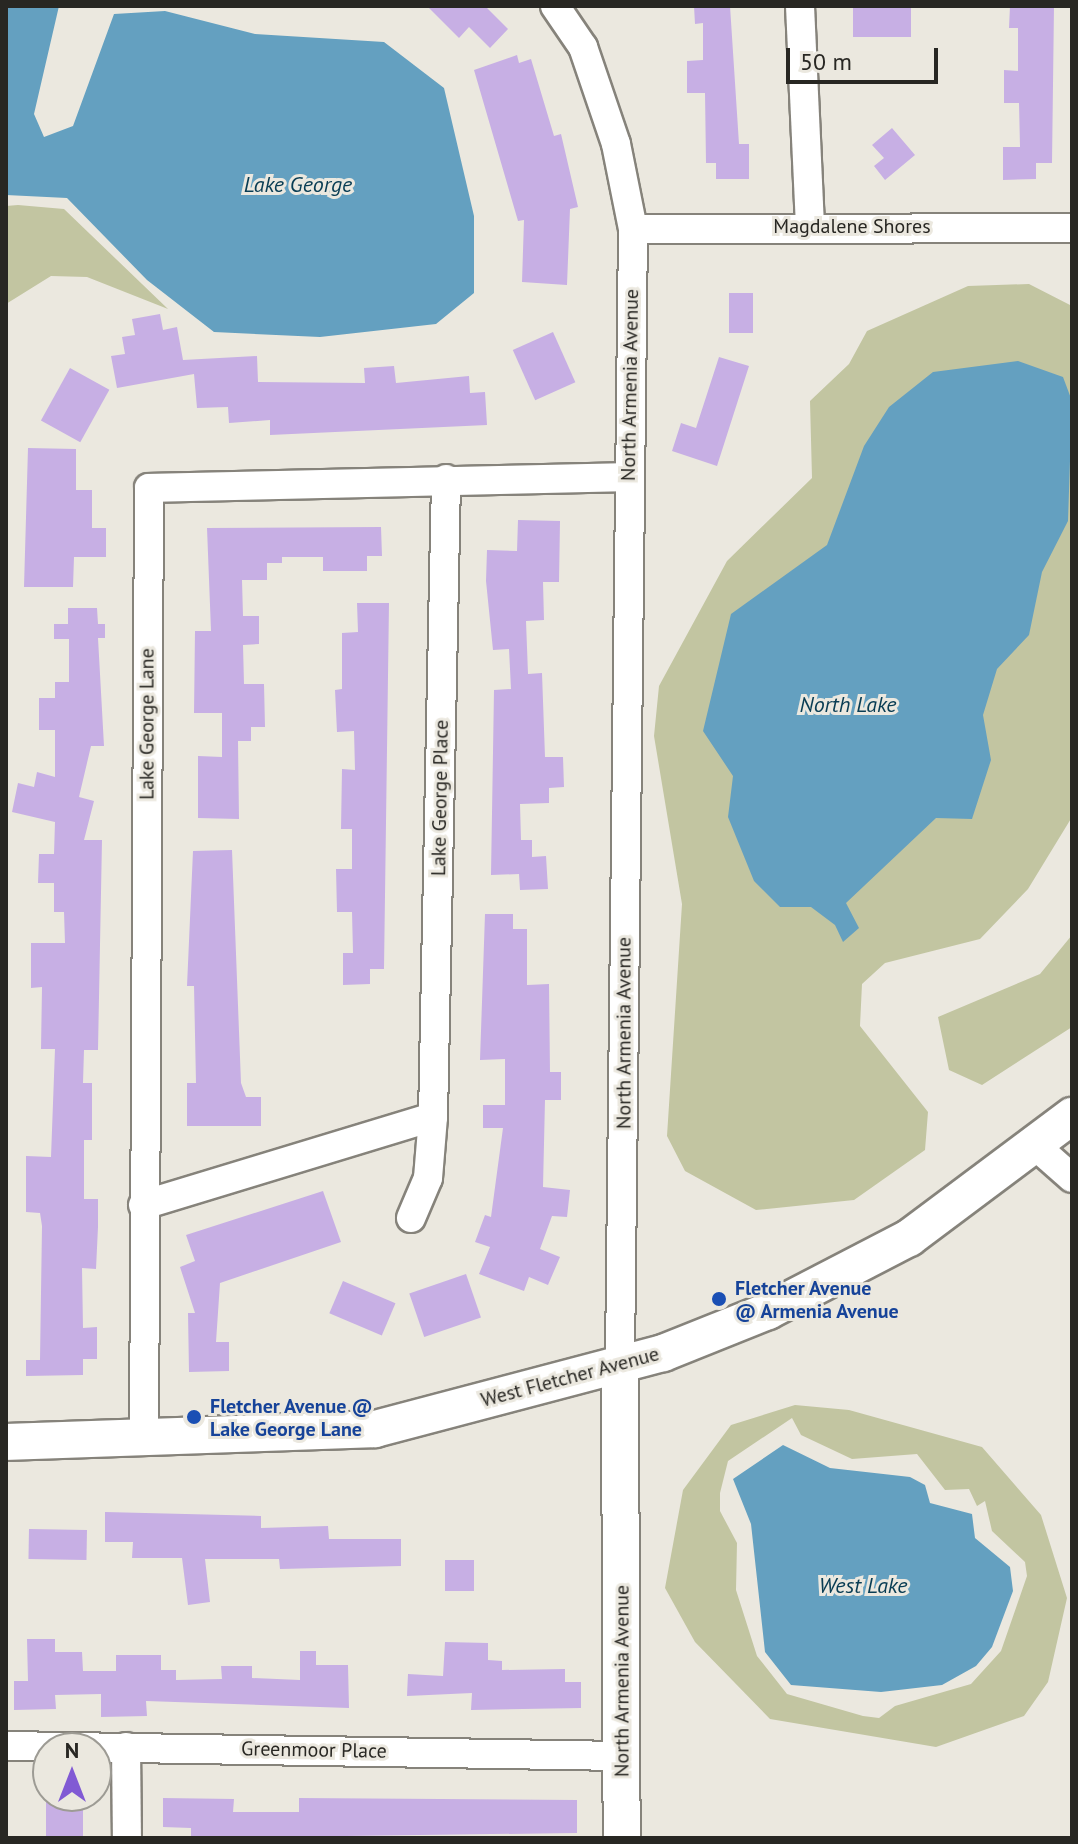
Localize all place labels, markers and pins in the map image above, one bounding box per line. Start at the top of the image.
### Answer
place label: Fletcher Avenue @ Armenia Avenue [735,1276,900,1323]
marker: Fletcher Avenue @ Armenia Avenue [710,1290,728,1308]
place label: Fletcher Avenue @ Lake George Lane [210,1394,373,1441]
marker: Fletcher Avenue @ Lake George Lane [185,1408,203,1426]

